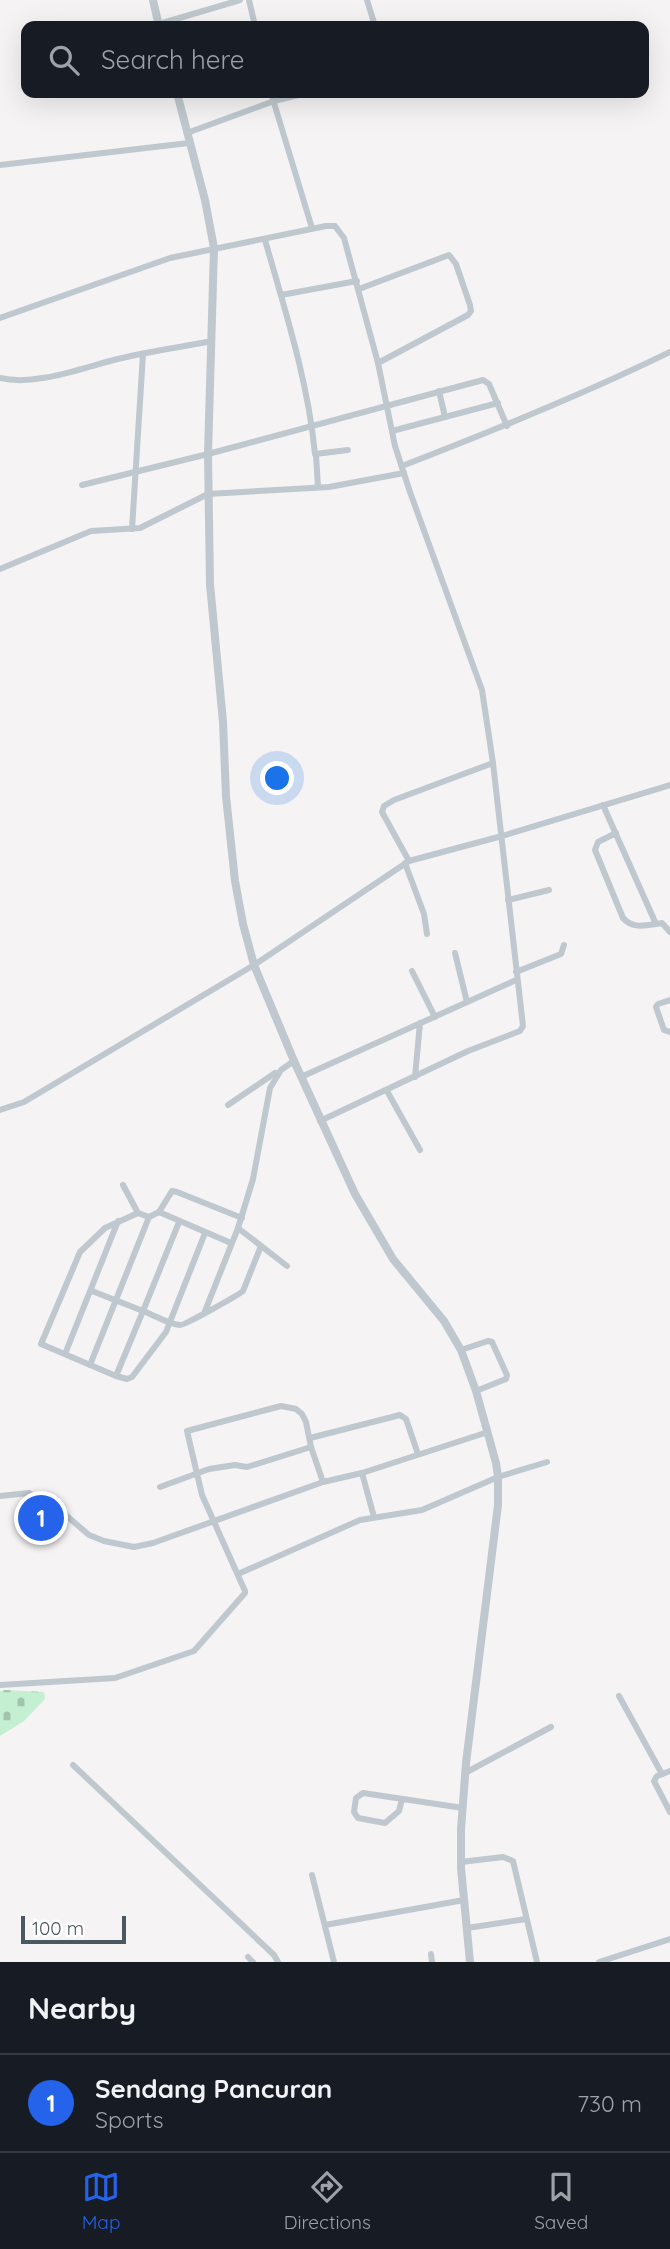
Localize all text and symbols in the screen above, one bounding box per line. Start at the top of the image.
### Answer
search box [21,21,649,98]
icon: search [45,41,83,79]
text: Search here [101,43,245,76]
your location [260,761,294,795]
pin: 1 [18,1492,64,1544]
scale bar [21,1913,126,1945]
text: 100 m [32,1916,84,1940]
text: Nearby [28,1989,136,2027]
text: Sendang Pancuran [95,2072,332,2105]
text: 1 [47,2089,55,2118]
text: 730 m [577,2089,642,2118]
text: Sports [95,2105,164,2134]
tab: Map [82,2168,120,2234]
tab: Directions [284,2168,371,2234]
tab: Saved [534,2168,588,2234]

